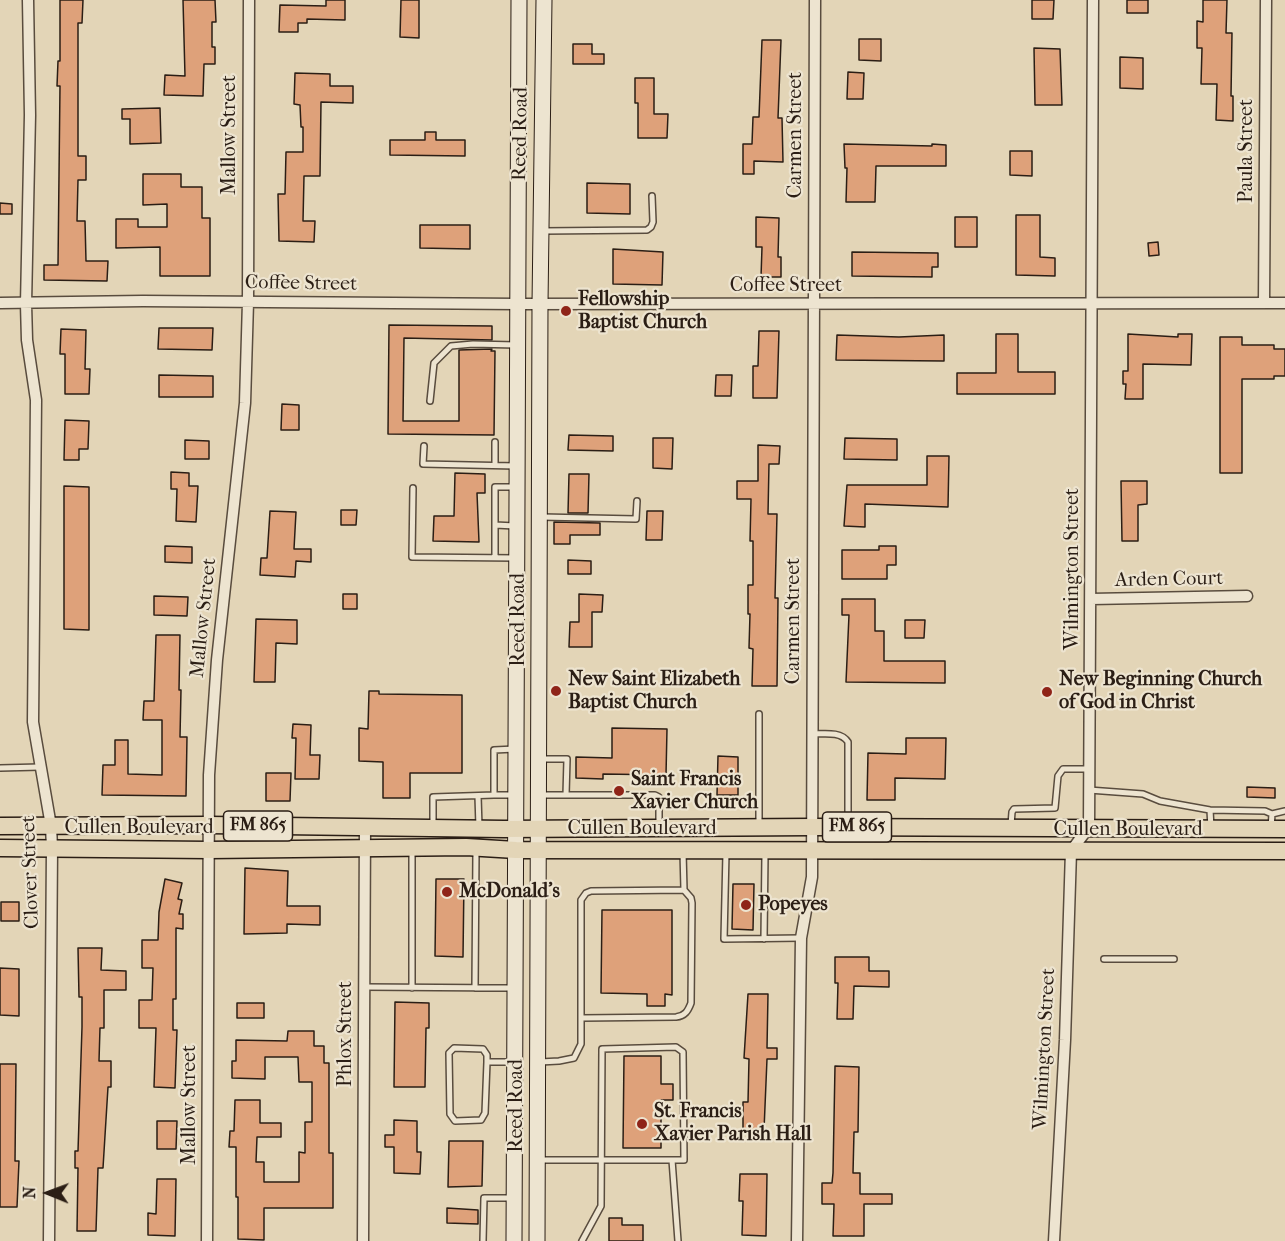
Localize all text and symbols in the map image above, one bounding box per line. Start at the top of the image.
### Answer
street label: Carmen Street [784,72,808,198]
street label: Mallow Street [218,75,242,195]
street label: Reed Road [508,87,534,181]
street label: Paula Street [1235,99,1259,203]
street label: Coffee Street [245,271,357,297]
street label: Coffee Street [730,274,842,298]
place label: Fellowship Baptist Church [578,288,707,335]
marker: Fellowship Baptist Church [559,304,573,318]
street label: Wilmington Street [1061,488,1085,650]
street label: Mallow Street [186,557,222,679]
street label: Carmen Street [782,558,806,684]
street label: Arden Court [1115,567,1223,593]
street label: Reed Road [507,573,531,667]
place label: New Saint Elizabeth Baptist Church [568,668,741,715]
place label: New Beginning Church of God in Christ [1059,668,1262,715]
marker: New Saint Elizabeth Baptist Church [549,684,563,698]
marker: New Beginning Church of God in Christ [1040,685,1054,699]
place label: Saint Francis Xavier Church [631,768,758,815]
marker: Saint Francis Xavier Church [612,784,626,798]
road number: FM 865 [224,811,292,841]
road number: FM 865 [822,812,892,842]
street label: Clover Street [17,815,45,929]
street label: Cullen Boulevard [64,816,214,840]
street label: Cullen Boulevard [567,817,717,841]
street label: Cullen Boulevard [1053,818,1203,842]
place label: McDonald's [459,880,560,904]
marker: McDonald's [440,885,454,899]
place label: Popeyes [758,893,828,917]
marker: Popeyes [739,898,753,912]
street label: Wilmington Street [1029,968,1061,1130]
street label: Phlox Street [334,981,358,1087]
street label: Mallow Street [178,1045,202,1165]
street label: Reed Road [505,1059,529,1153]
place label: St. Francis Xavier Parish Hall [654,1100,811,1147]
marker: St. Francis Xavier Parish Hall [635,1117,649,1131]
north arrow [18,1163,78,1223]
text: N [20,1186,39,1199]

